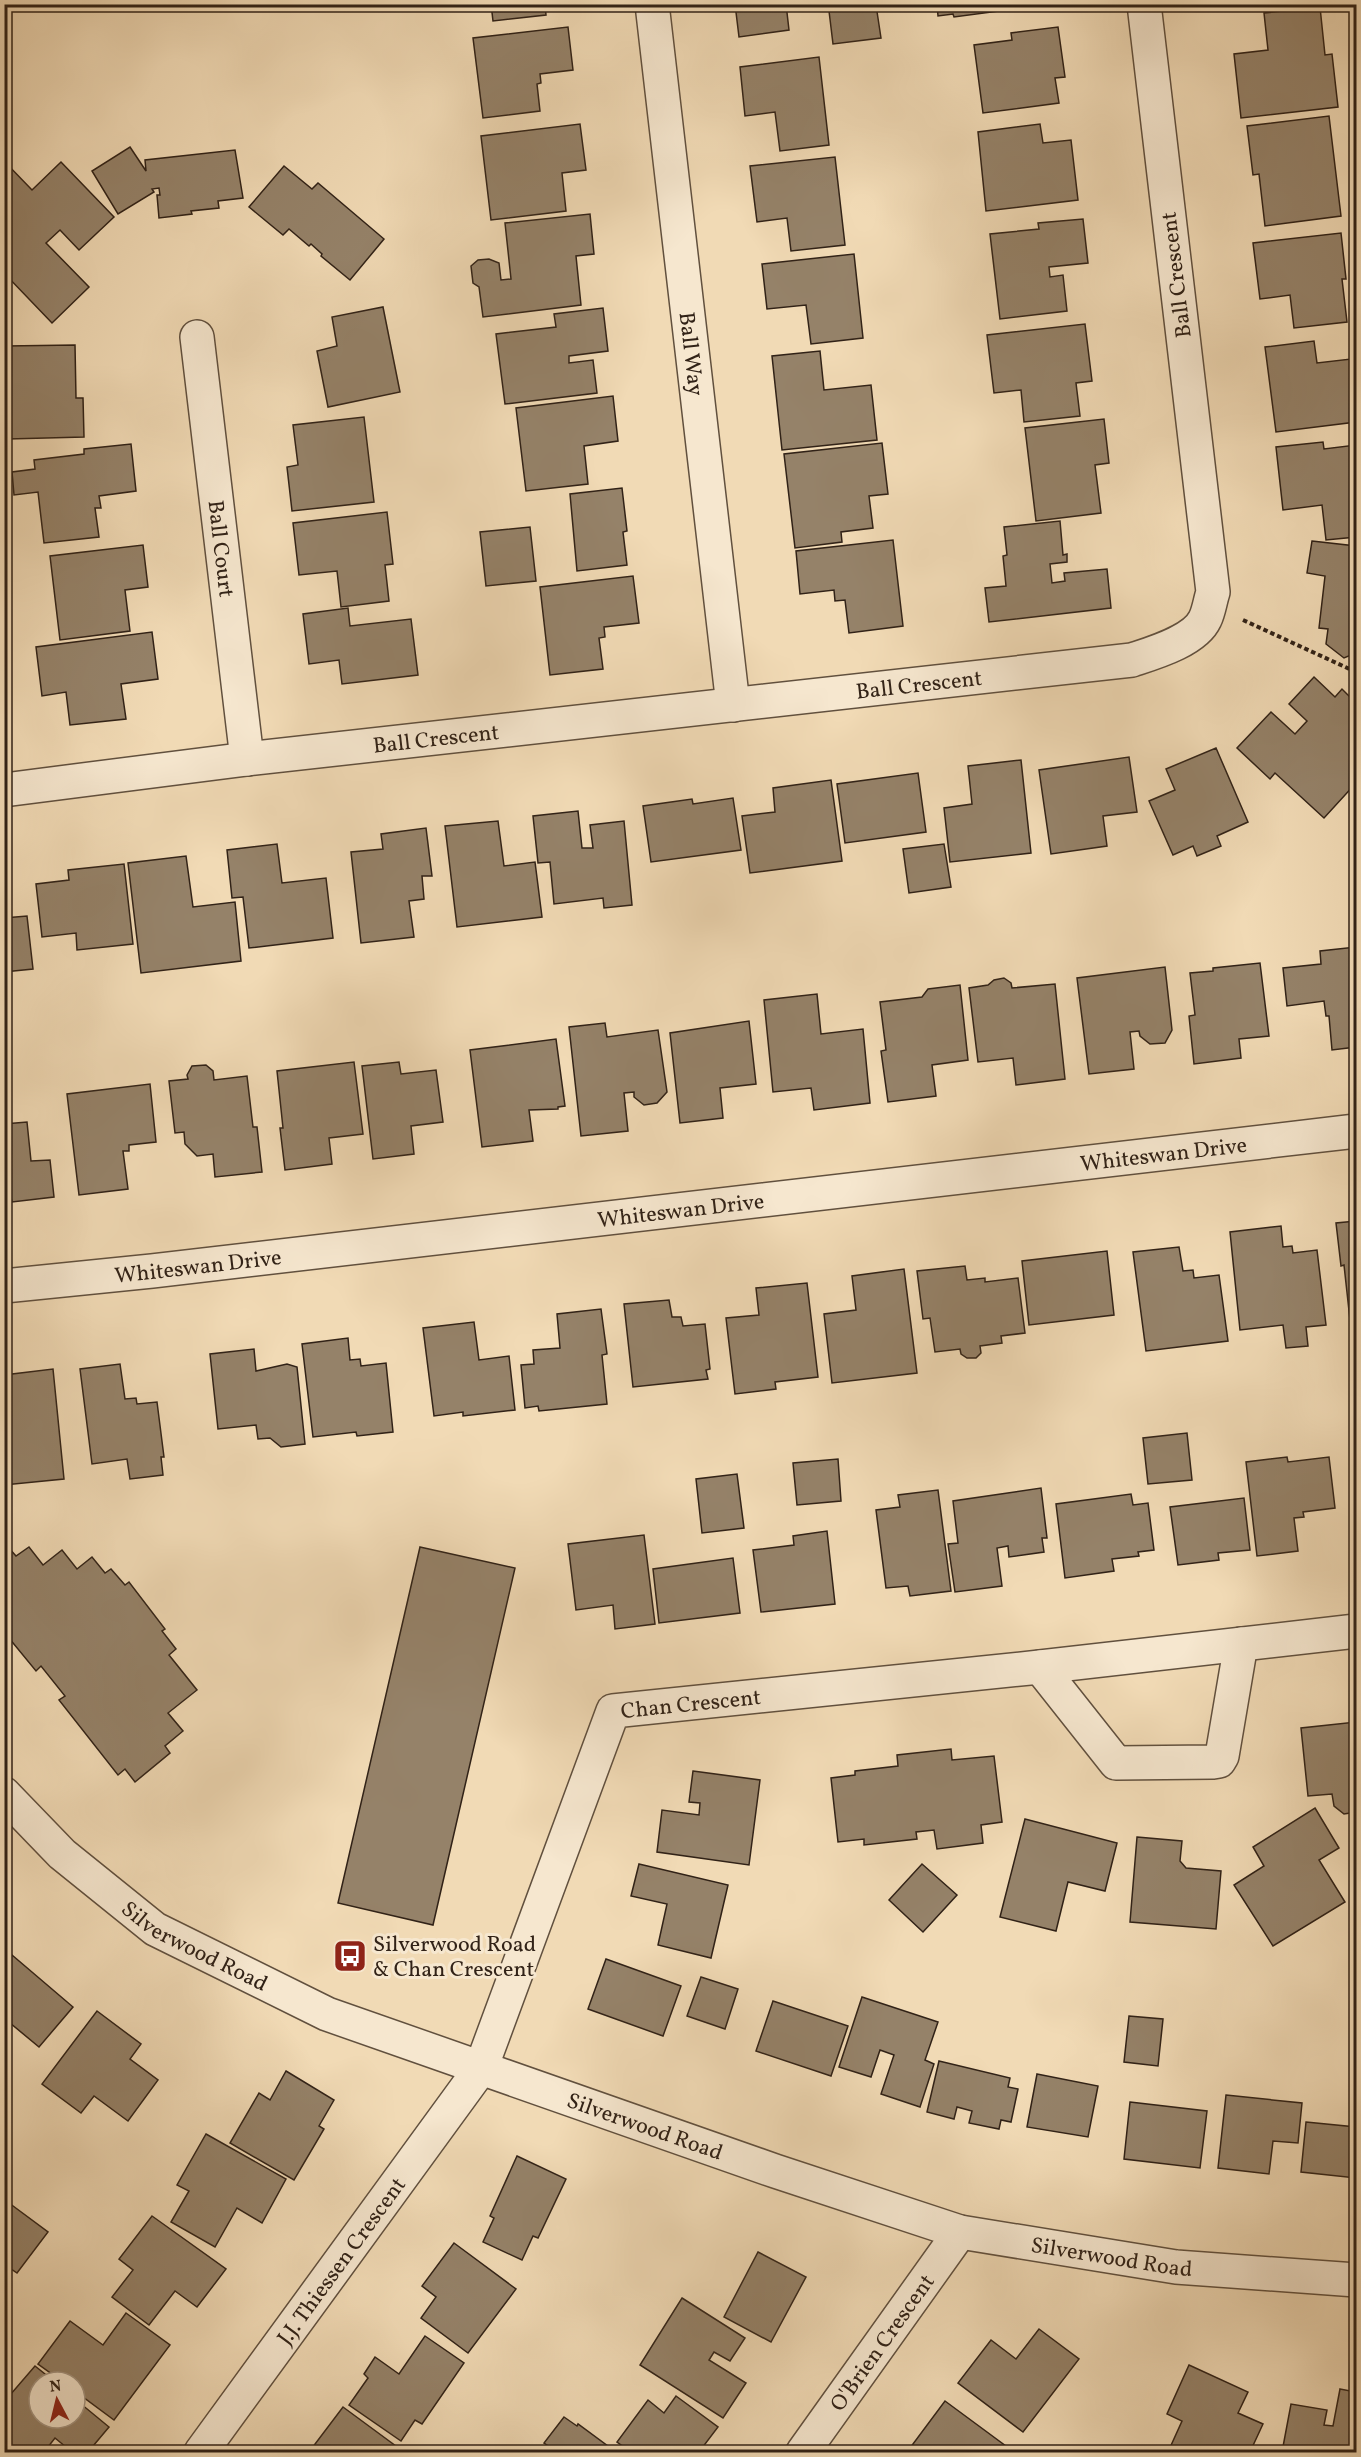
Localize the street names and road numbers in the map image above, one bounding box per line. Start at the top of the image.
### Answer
street label: Ball Crescent [1154,210,1201,339]
street label: Ball Way [670,310,710,398]
street label: Ball Court [198,498,241,599]
street label: Ball Crescent [854,664,984,709]
street label: Ball Crescent [371,718,501,763]
street label: Whiteswan Drive [1079,1131,1249,1181]
street label: Whiteswan Drive [596,1187,766,1237]
street label: Whiteswan Drive [113,1243,283,1293]
street label: Chan Crescent [619,1683,763,1728]
street label: Silverwood Road [114,1895,273,2000]
street label: Silverwood Road [562,2086,727,2170]
street label: J.J. Thiessen Crescent [271,2171,415,2352]
street label: Silverwood Road [1028,2231,1193,2286]
street label: O'Brien Crescent [824,2268,943,2419]

